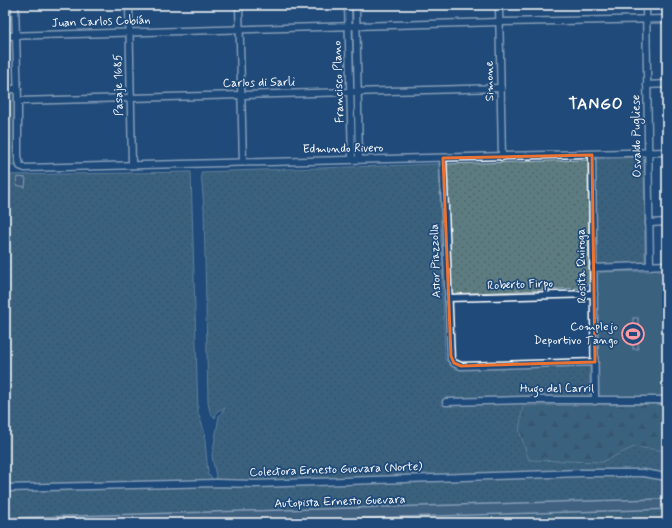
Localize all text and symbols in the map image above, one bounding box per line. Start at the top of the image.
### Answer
street label: Juan Carlos Cobián [51,12,151,32]
street label: Francisco Plano [330,40,348,123]
street label: Pasaje 1685 [110,54,128,116]
street label: Simone [482,60,498,102]
street label: Carlos di Sarli [223,74,295,92]
district label: TANGO [568,94,624,115]
street label: Osvaldo Pugliese [628,94,646,178]
street label: Edmundo Rivero [303,140,384,158]
street label: Astor Piazzolla [427,223,445,298]
street label: Rosita Quiroga [573,229,591,303]
street label: Roberto Firpo [487,276,554,294]
place label: Complejo Deportivo Tango [534,319,618,349]
sports icon: Complejo Deportivo Tango [620,321,646,347]
street label: Hugo del Carril [520,381,594,398]
street label: Colectora Ernesto Guevara (Norte) [249,459,424,481]
street label: Autopista Ernesto Guevara [274,492,406,512]

